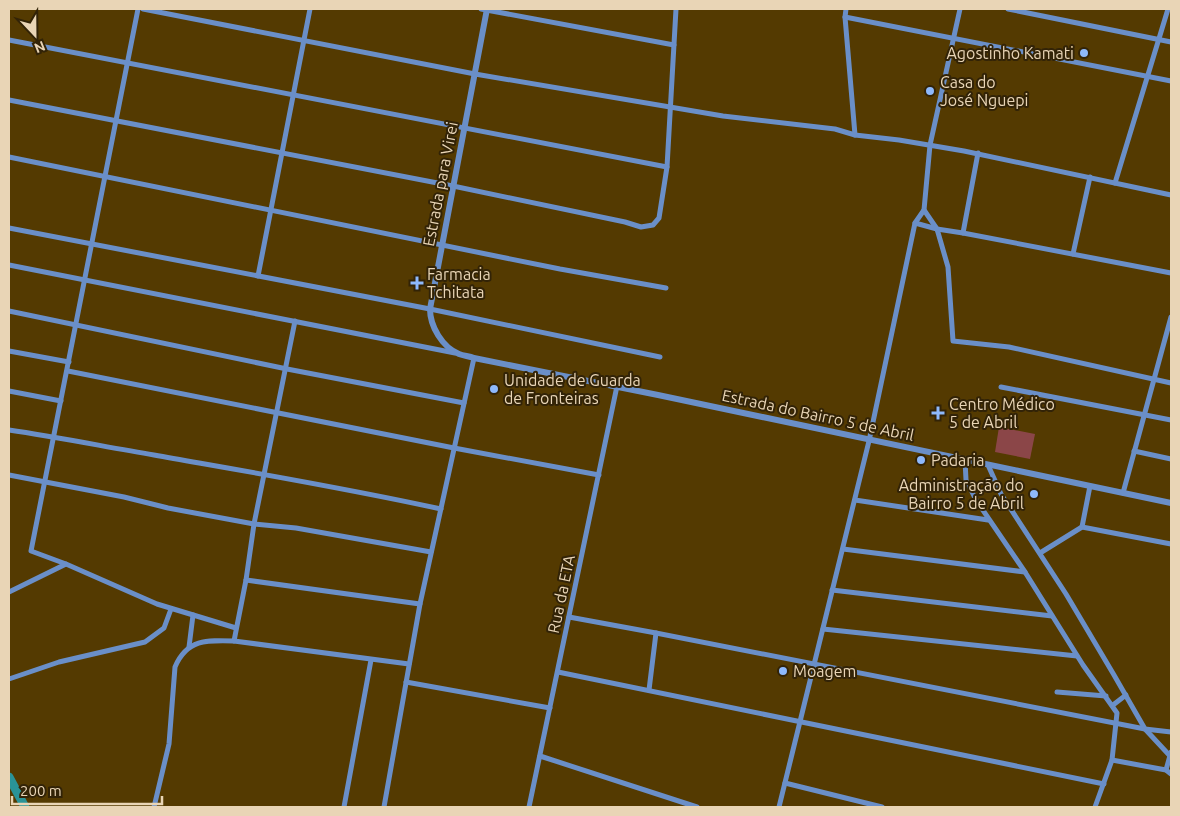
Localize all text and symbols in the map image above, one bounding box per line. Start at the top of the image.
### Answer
north arrow [10,10,60,60]
text: N [32,38,48,56]
place label: Agostinho Kamati [946,44,1074,62]
marker: Agostinho Kamati [1078,47,1090,59]
place label: Casa do José Nguepi [940,73,1029,109]
marker: Casa do José Nguepi [924,85,936,97]
street label: Estrada para Virei [419,120,461,248]
place label: Farmacia Tchitata [427,265,491,301]
marker: Farmacia Tchitata [411,277,423,289]
place label: Unidade de Guarda de Fronteiras [504,371,641,407]
marker: Unidade de Guarda de Fronteiras [488,383,500,395]
street label: Estrada do Bairro 5 de Abril [720,386,916,444]
place label: Centro Médico 5 de Abril [949,395,1055,431]
marker: Centro Médico 5 de Abril [931,406,945,420]
place label: Padaria [931,451,984,469]
marker: Padaria [915,454,927,466]
place label: Administração do Bairro 5 de Abril [899,476,1024,512]
marker: Administração do Bairro 5 de Abril [1028,488,1040,500]
street label: Rua da ETA [544,553,578,635]
place label: Moagem [793,662,856,680]
marker: Moagem [777,665,789,677]
scale bar [12,774,162,806]
text: 200 m [20,782,62,799]

